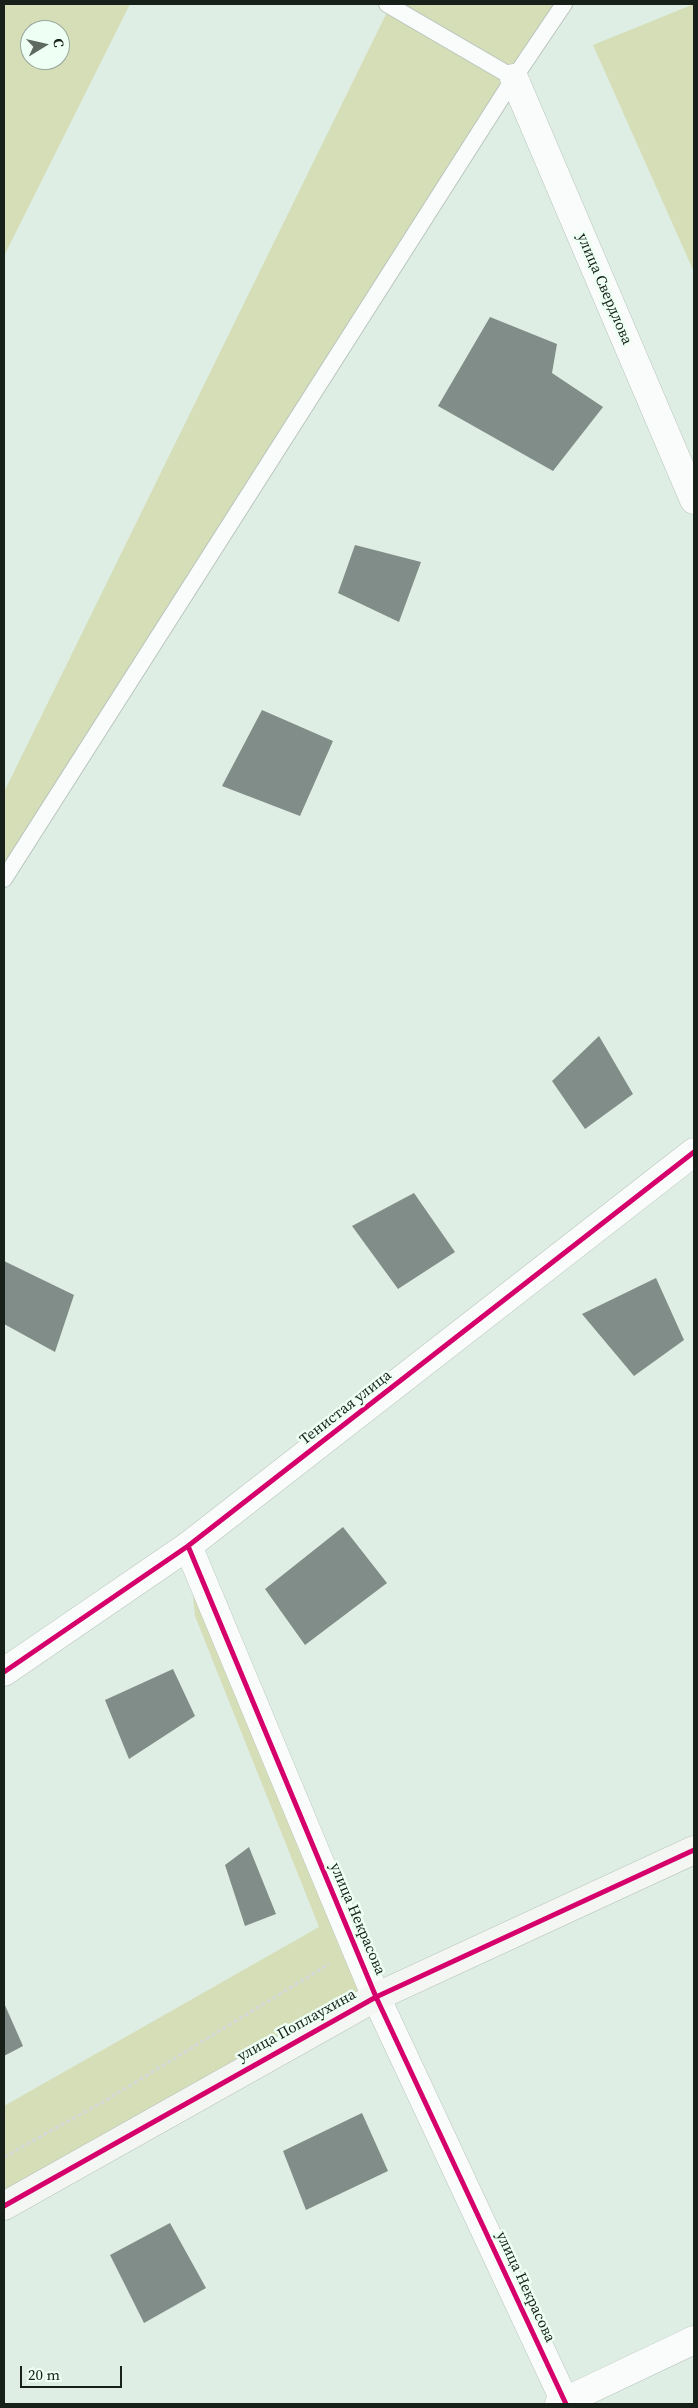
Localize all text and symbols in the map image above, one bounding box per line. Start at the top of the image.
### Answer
north arrow [20,20,70,70]
text: С [48,37,69,49]
street label: улица Свердлова [572,231,636,347]
street label: Тенистая улица [297,1367,395,1449]
street label: улица Некрасова [325,1860,389,1978]
street label: улица Поплаухина [234,1986,360,2066]
street label: улица Некрасова [491,2229,559,2345]
scale bar [22,2356,125,2388]
text: 20 m [28,2364,60,2385]

